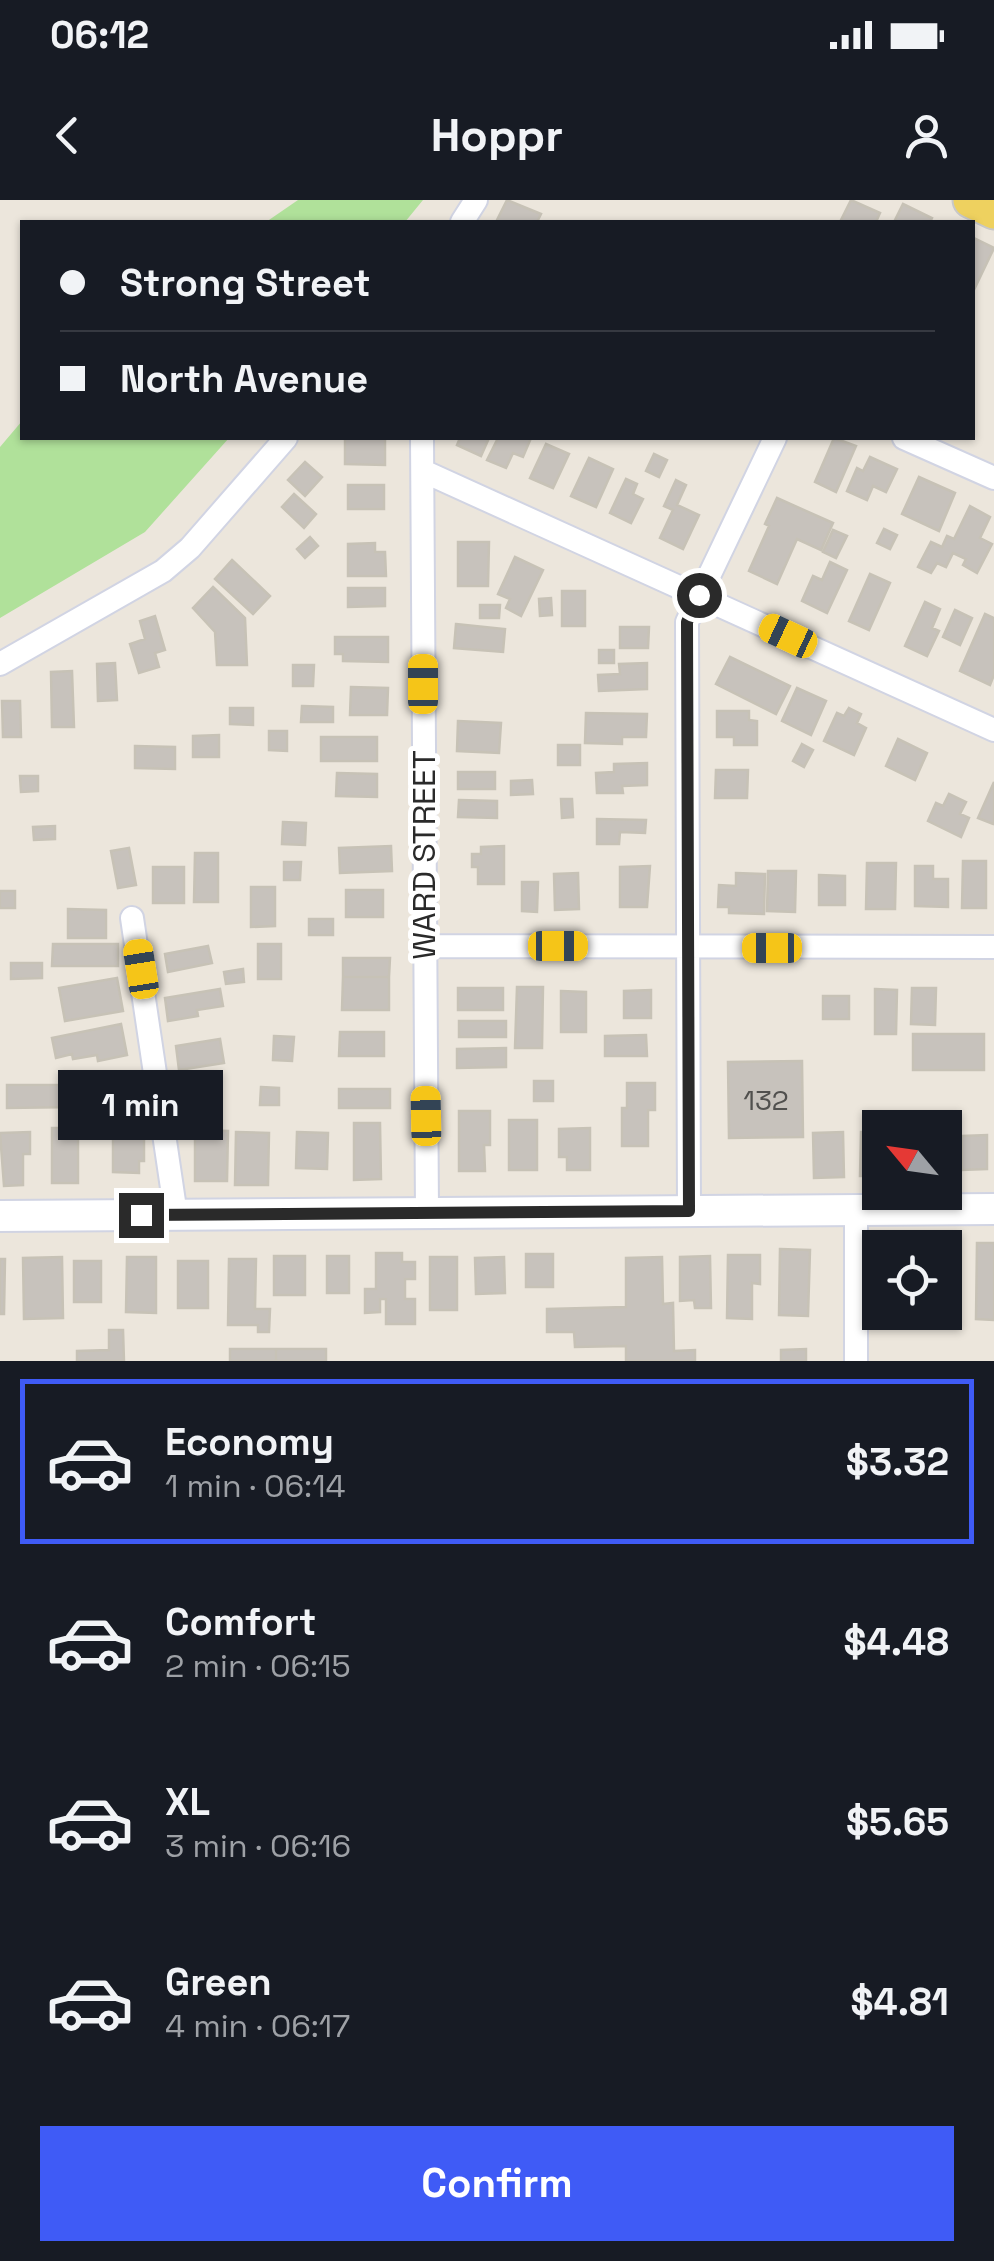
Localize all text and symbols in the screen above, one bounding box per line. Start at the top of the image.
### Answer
text: 06:12 [50,11,149,59]
text: Hoppr [431,107,563,164]
icon: back [40,108,95,163]
icon: person [899,108,954,163]
text: Strong Street [120,259,371,307]
text: North Avenue [120,355,368,403]
route start [677,573,722,618]
car [754,610,822,662]
car [408,654,438,714]
street label: WARD STREET [404,750,444,960]
car [528,931,588,961]
car [742,933,802,963]
car [121,937,161,1001]
callout: 1 min [58,1070,224,1140]
house number: 132 [743,1082,789,1118]
text: 1 min [101,1085,180,1125]
car [410,1086,442,1146]
north arrow [862,1110,962,1210]
map controls [862,1110,962,1330]
route end [119,1193,164,1238]
button: locate [862,1230,962,1330]
icon: car [45,1417,135,1507]
text: Economy [165,1418,334,1466]
text: $3.32 [846,1438,949,1486]
text: 1 min · 06:14 [165,1466,346,1506]
icon: car [45,1597,135,1687]
text: Comfort [165,1598,316,1646]
text: $4.48 [844,1618,949,1666]
text: 2 min · 06:15 [165,1646,351,1686]
icon: car [45,1777,135,1867]
text: XL [165,1778,210,1826]
text: $5.65 [846,1798,949,1846]
text: 3 min · 06:16 [165,1826,351,1866]
icon: car [45,1957,135,2047]
text: Green [165,1958,272,2006]
text: $4.81 [851,1978,949,2026]
text: 4 min · 06:17 [165,2006,350,2046]
button: Confirm [40,2126,954,2241]

